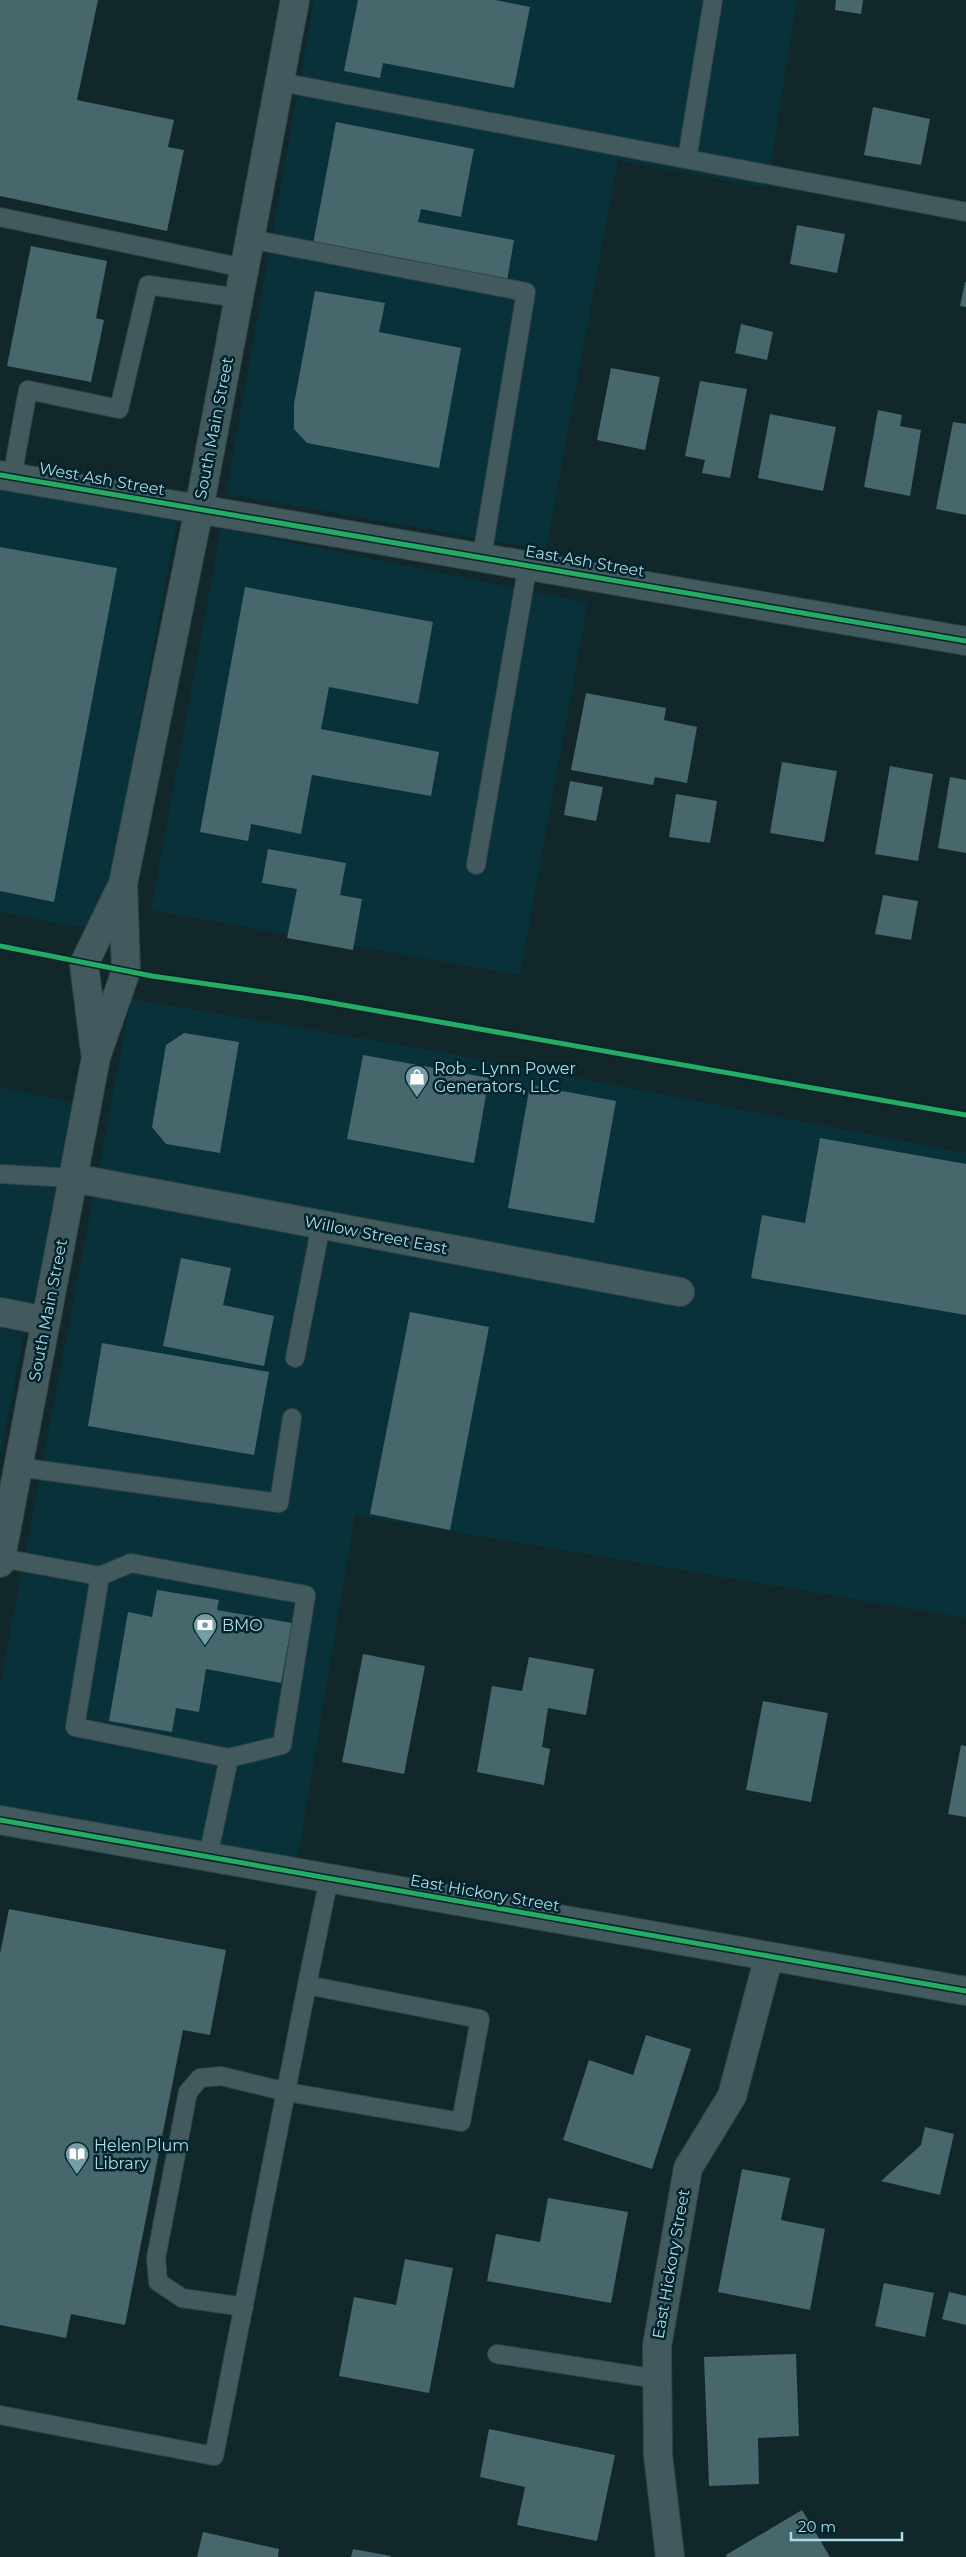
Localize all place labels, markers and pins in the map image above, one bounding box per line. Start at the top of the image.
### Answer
place label: Rob - Lynn Power Generators, LLC [434,1059,576,1096]
shop icon: Rob - Lynn Power Generators, LLC [404,1064,430,1098]
bank icon: BMO [192,1612,218,1646]
place label: BMO [222,1616,263,1635]
place label: Helen Plum Library [94,2136,189,2173]
library icon: Helen Plum Library [64,2141,90,2175]

